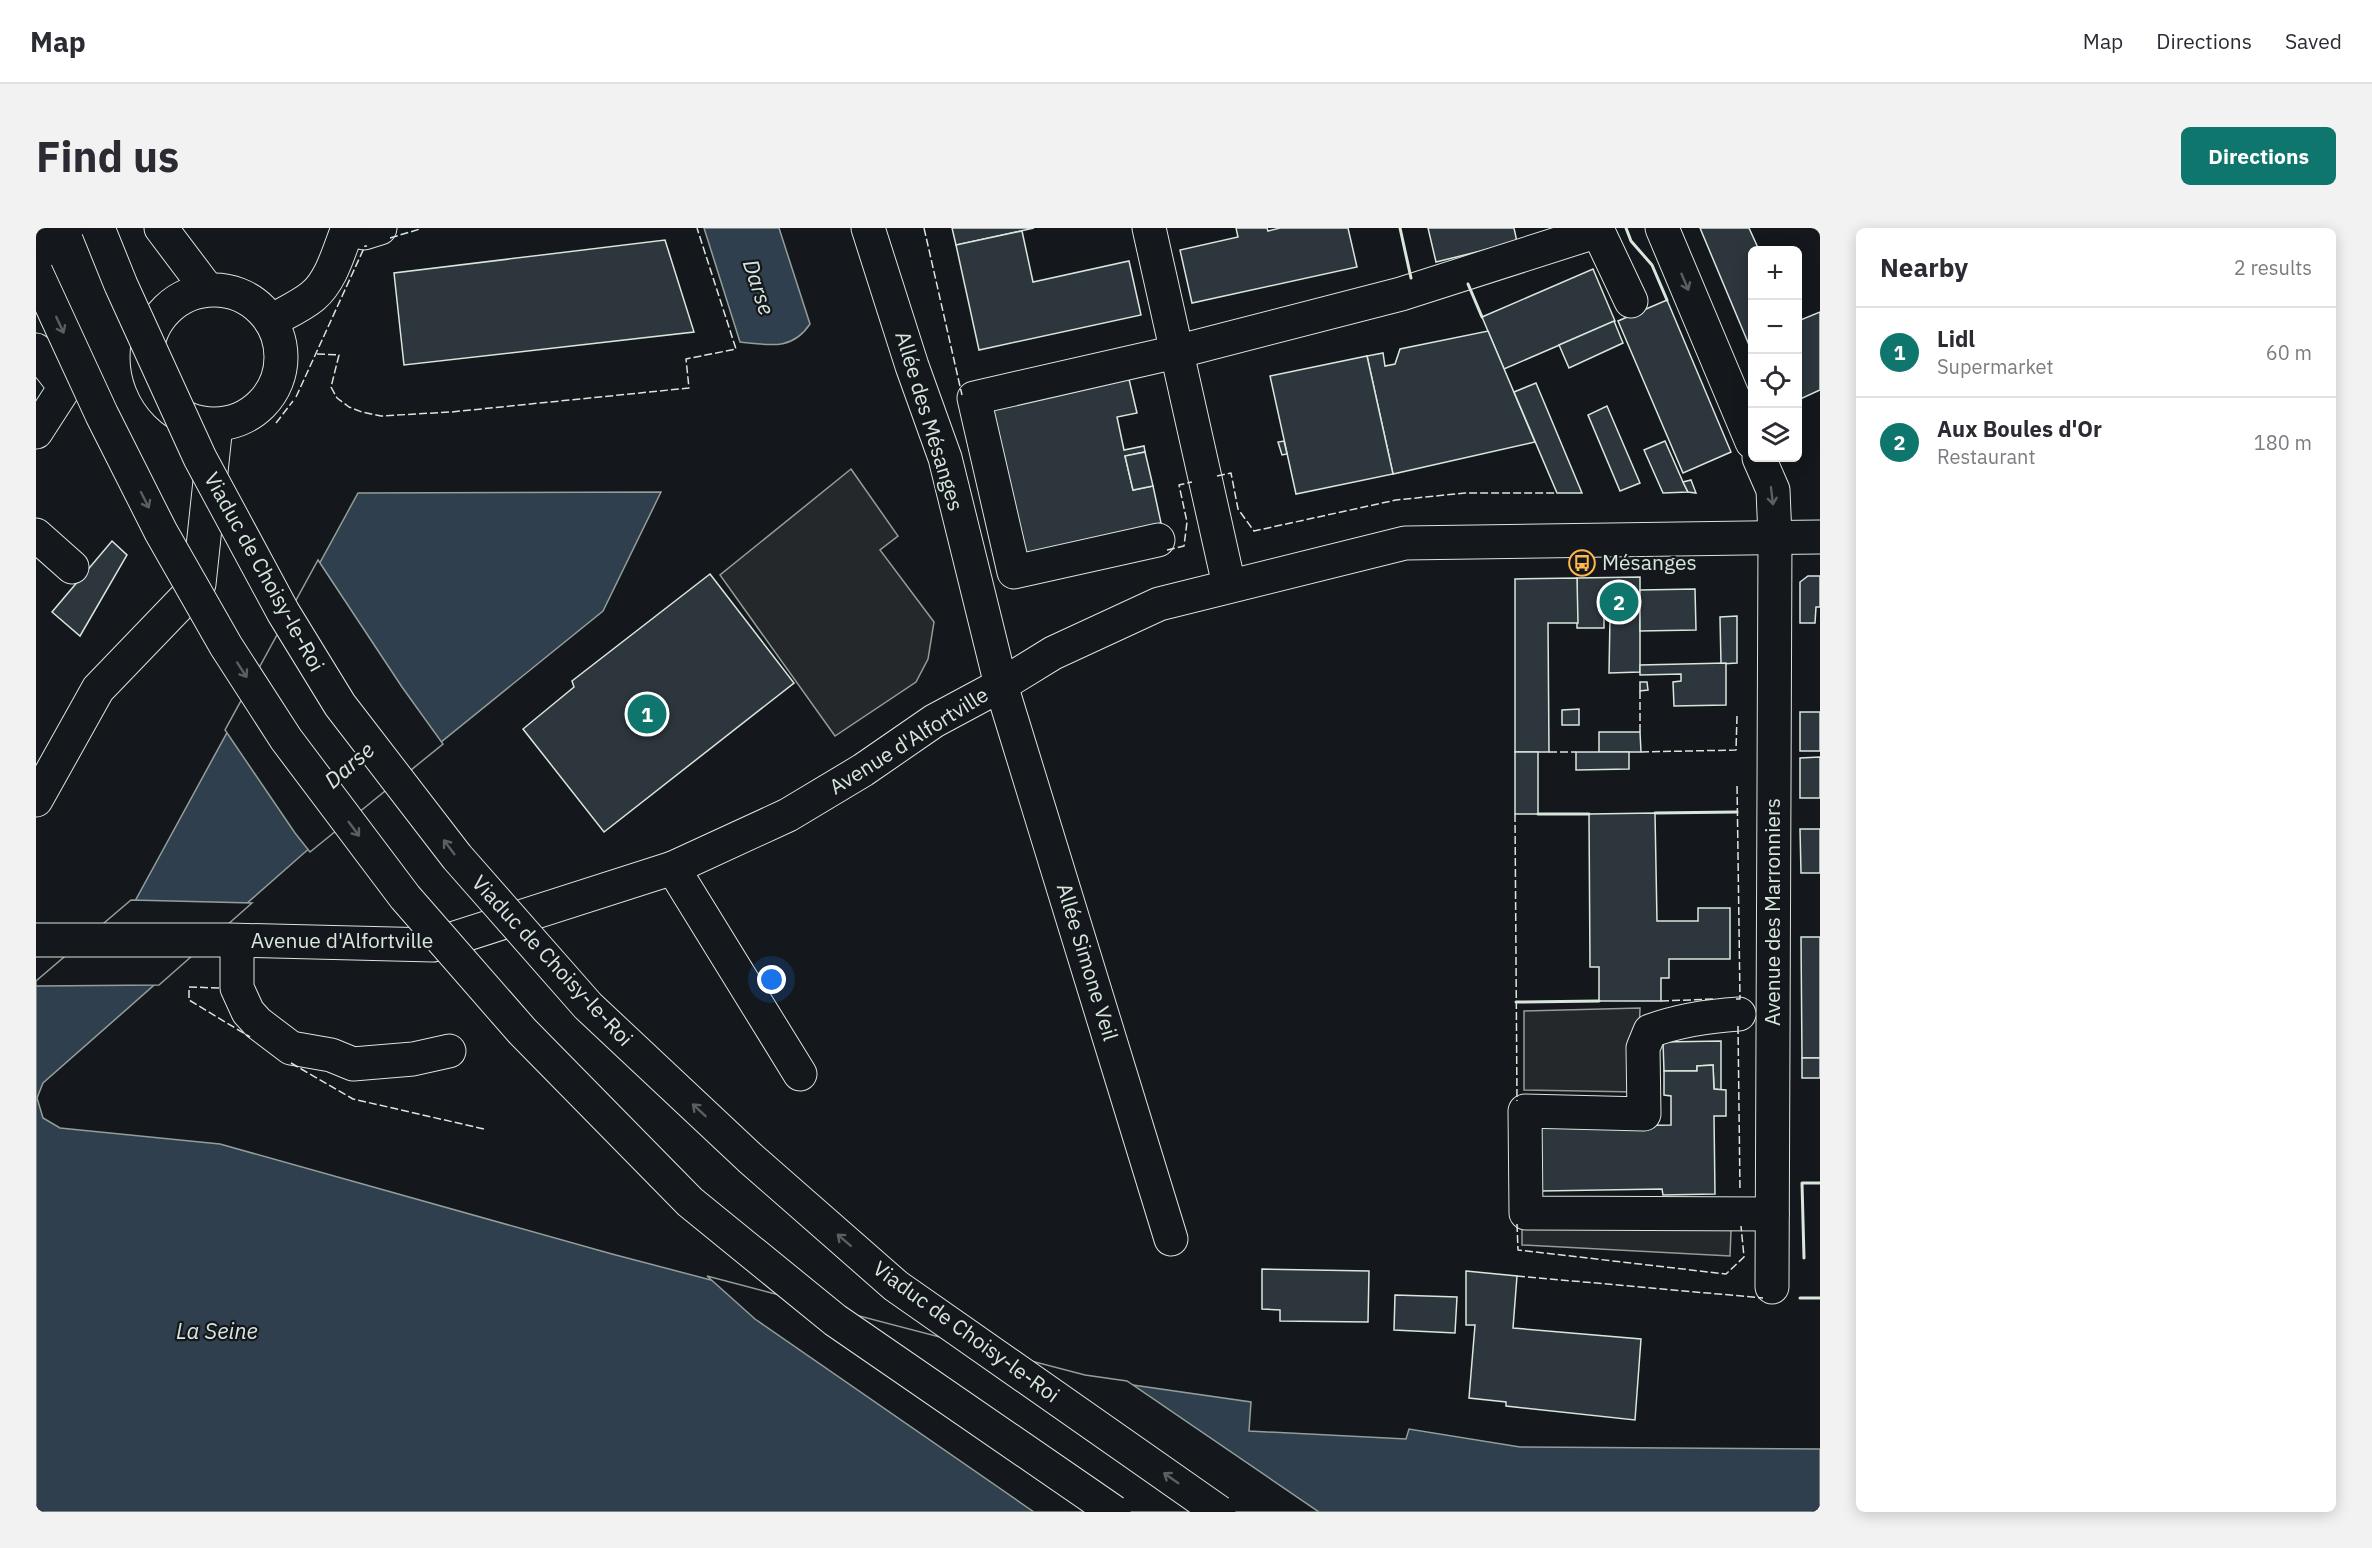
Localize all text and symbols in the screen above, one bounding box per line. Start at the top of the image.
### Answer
text: Map [30,23,86,60]
text: Map [2083,27,2123,55]
text: Directions [2156,27,2252,55]
text: Saved [2285,27,2342,55]
button: Directions [2181,127,2336,185]
text: Find us [36,129,179,184]
map controls [1748,246,1802,462]
button: + [1748,246,1802,300]
text: Nearby [1880,250,1968,284]
text: 2 results [2234,254,2312,281]
water label: Darse [737,255,782,318]
one-way arrow [1680,272,1691,291]
button: − [1748,300,1802,354]
one-way arrow [54,316,66,334]
text: Lidl [1937,324,1975,353]
street label: Allée des Mésanges [889,328,971,514]
text: 1 [1894,339,1906,366]
text: 60 m [2266,339,2312,366]
text: Supermarket [1937,353,2054,380]
button: locate [1748,354,1802,408]
button: layers [1748,408,1802,462]
text: Aux Boules d'Or [1937,414,2102,443]
text: 2 [1894,429,1906,456]
text: 180 m [2254,429,2312,456]
text: Restaurant [1937,443,2035,470]
street label: Viaduc de Choisy-le-Roi [198,467,331,676]
one-way arrow [1767,486,1778,506]
one-way arrow [140,491,152,509]
bus stop icon: Mésanges [1567,548,1597,578]
place label: Mésanges [1602,548,1697,576]
pin: 2 [1600,580,1638,625]
one-way arrow [236,661,248,678]
street label: Avenue d'Alfortville [824,680,993,800]
pin: 1 [628,692,666,736]
water label: Darse [318,735,380,794]
street label: Avenue des Marronniers [1758,798,1786,1026]
one-way arrow [348,821,360,837]
one-way arrow [443,840,456,856]
street label: Viaduc de Choisy-le-Roi [466,869,639,1052]
street label: Allée Simone Veil [1051,879,1125,1044]
street label: Avenue d'Alfortville [251,926,433,954]
your location [757,965,786,994]
one-way arrow [691,1103,706,1117]
one-way arrow [837,1233,852,1247]
street label: Viaduc de Choisy-le-Roi [868,1254,1065,1408]
water label: La Seine [176,1316,258,1345]
one-way arrow [1164,1472,1180,1484]

